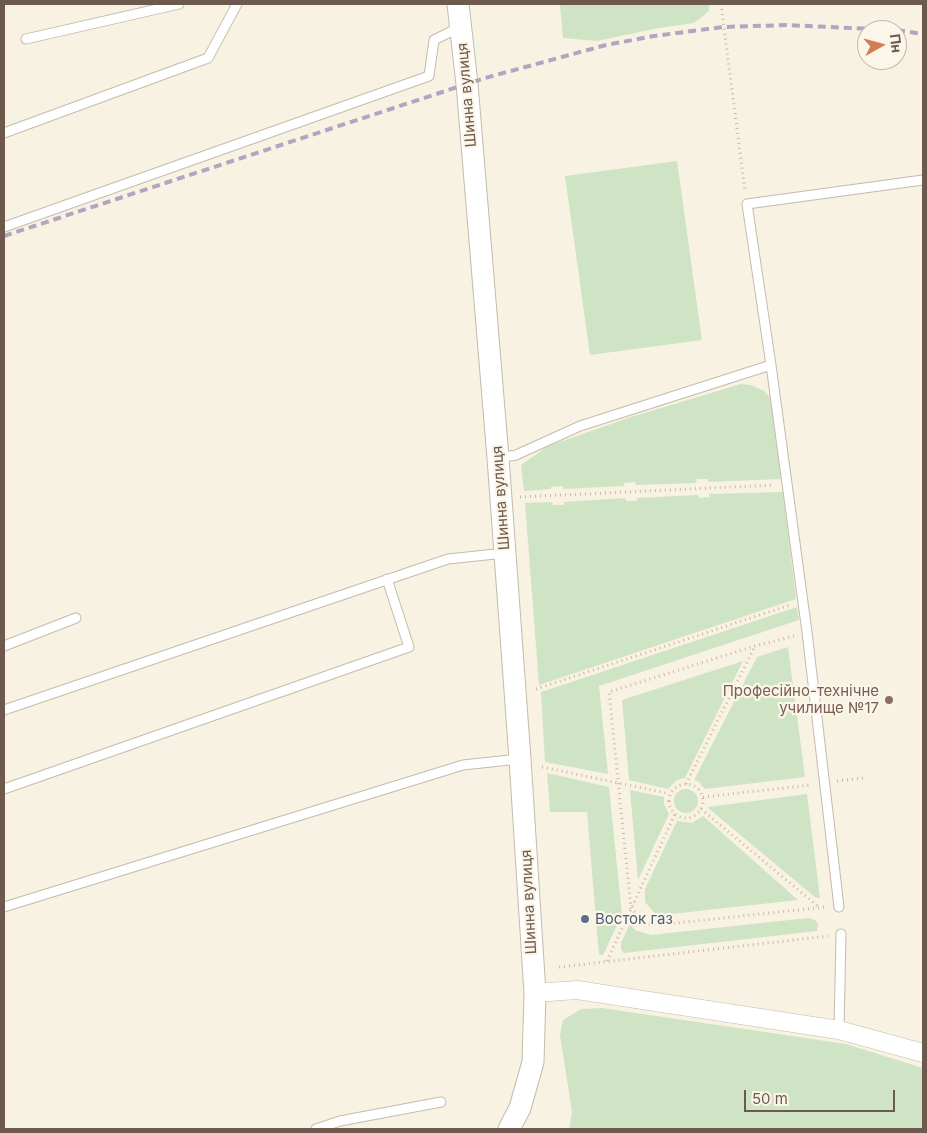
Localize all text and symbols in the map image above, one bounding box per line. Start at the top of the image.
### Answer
north arrow [857,20,907,70]
text: Пн [887,33,906,54]
street label: Шинна вулиця [453,42,481,148]
street label: Шинна вулиця [488,445,514,551]
place label: Професійно-технічне училище №17 [723,682,879,717]
marker: Професійно-технічне училище №17 [883,694,895,706]
street label: Шинна вулиця [517,849,541,955]
place label: Восток газ [595,910,673,928]
marker: Восток газ [579,913,591,925]
scale bar [747,1080,898,1112]
text: 50 m [752,1089,788,1108]

